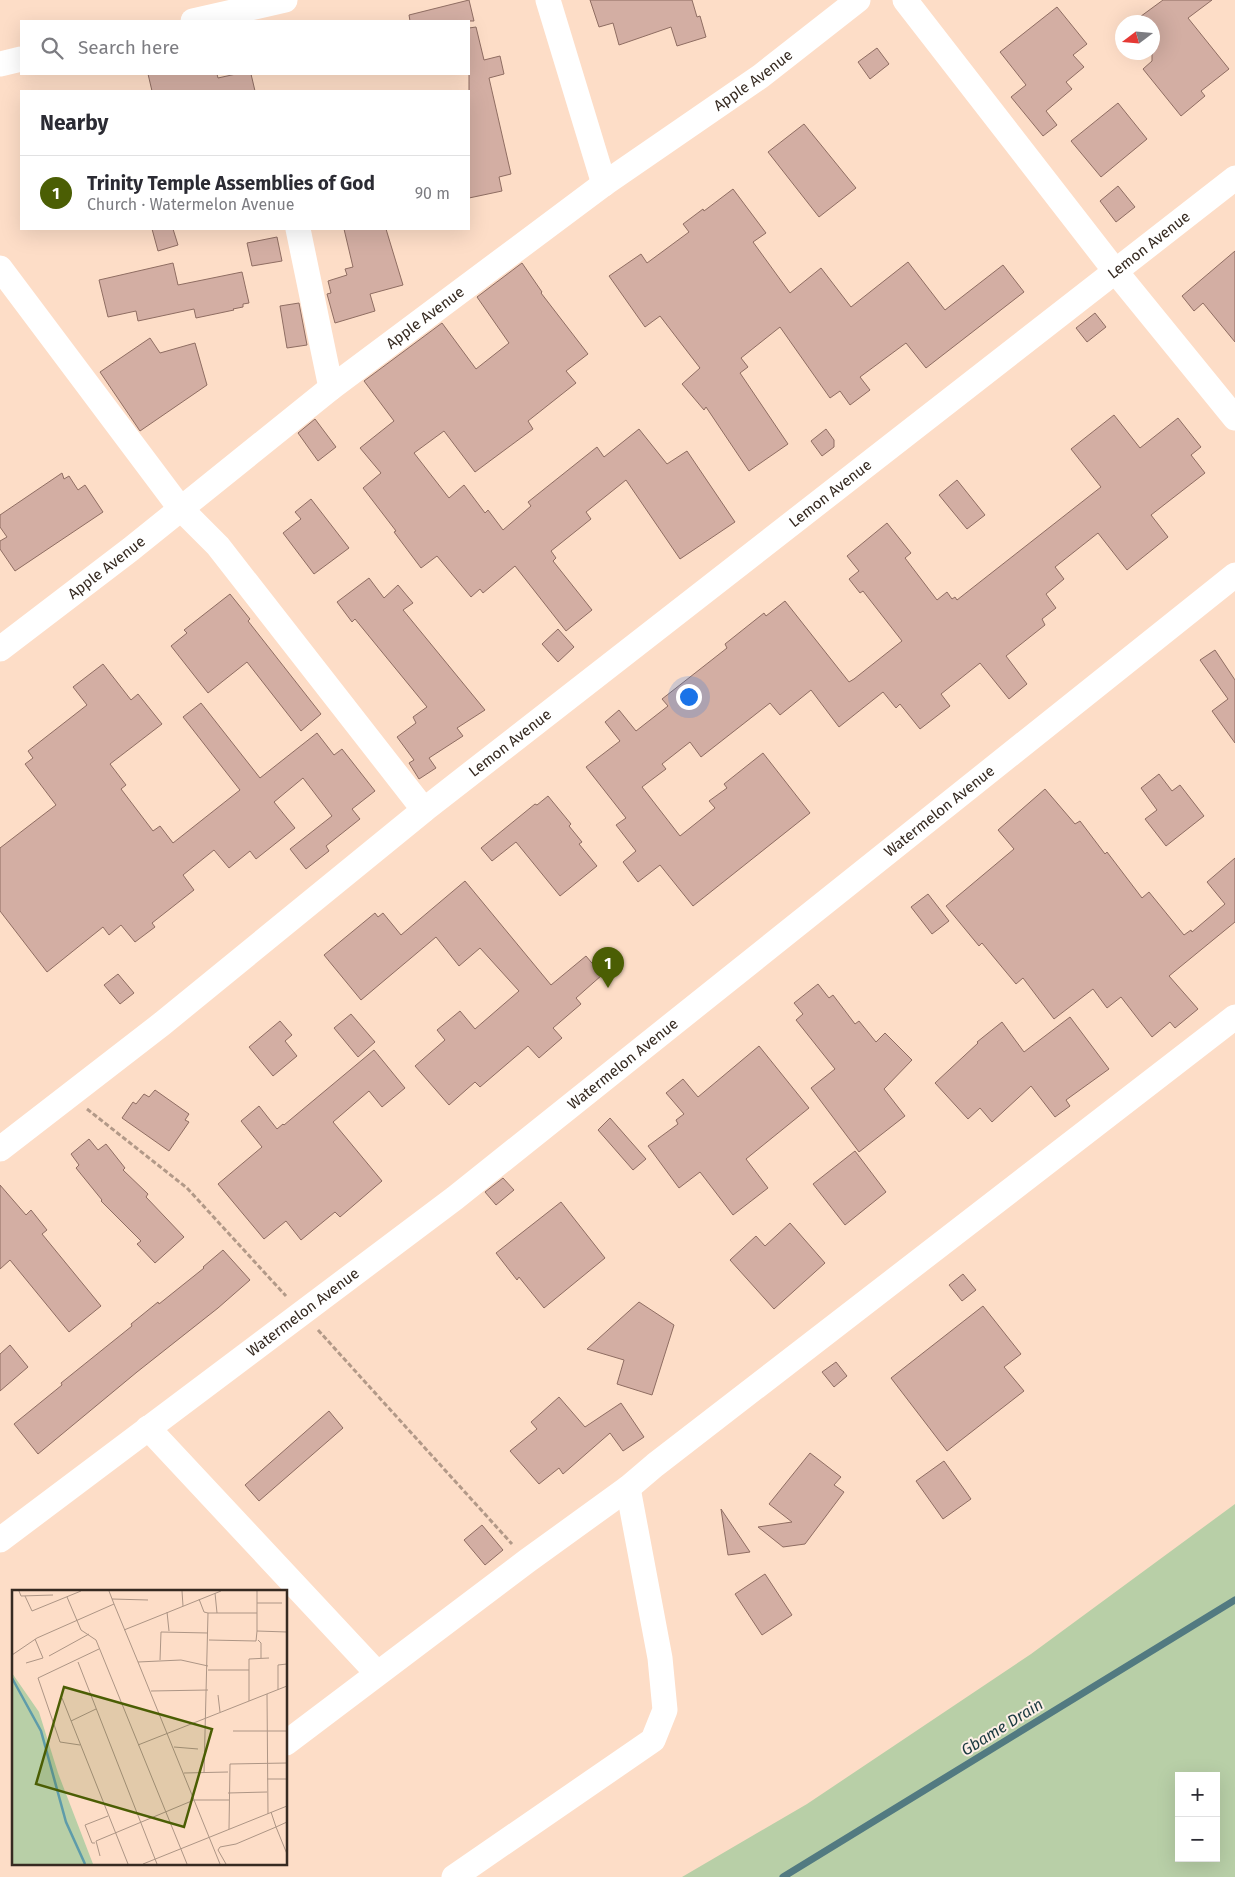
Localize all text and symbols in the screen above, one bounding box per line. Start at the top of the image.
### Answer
north arrow [1115,15,1160,60]
search box [20,20,470,75]
icon: search [38,34,66,62]
text: Search here [78,36,179,59]
street label: Apple Avenue [710,46,796,115]
text: Nearby [40,110,108,136]
text: Trinity Temple Assemblies of God [87,172,375,195]
text: 1 [52,184,60,203]
text: 90 m [415,184,450,203]
text: Church · Watermelon Avenue [87,195,295,214]
street label: Lemon Avenue [1104,207,1194,283]
street label: Apple Avenue [383,283,468,353]
street label: Lemon Avenue [786,456,875,531]
street label: Apple Avenue [64,532,149,603]
your location [676,684,702,710]
street label: Lemon Avenue [465,705,555,781]
street label: Watermelon Avenue [881,762,998,861]
pin: 1 [592,947,624,988]
street label: Watermelon Avenue [564,1014,682,1113]
street label: Watermelon Avenue [243,1264,363,1360]
inset map [12,1590,288,1864]
water label: Gbame Drain [958,1694,1046,1760]
map controls [1175,1772,1220,1862]
button: + [1175,1772,1220,1817]
button: − [1175,1817,1220,1862]

